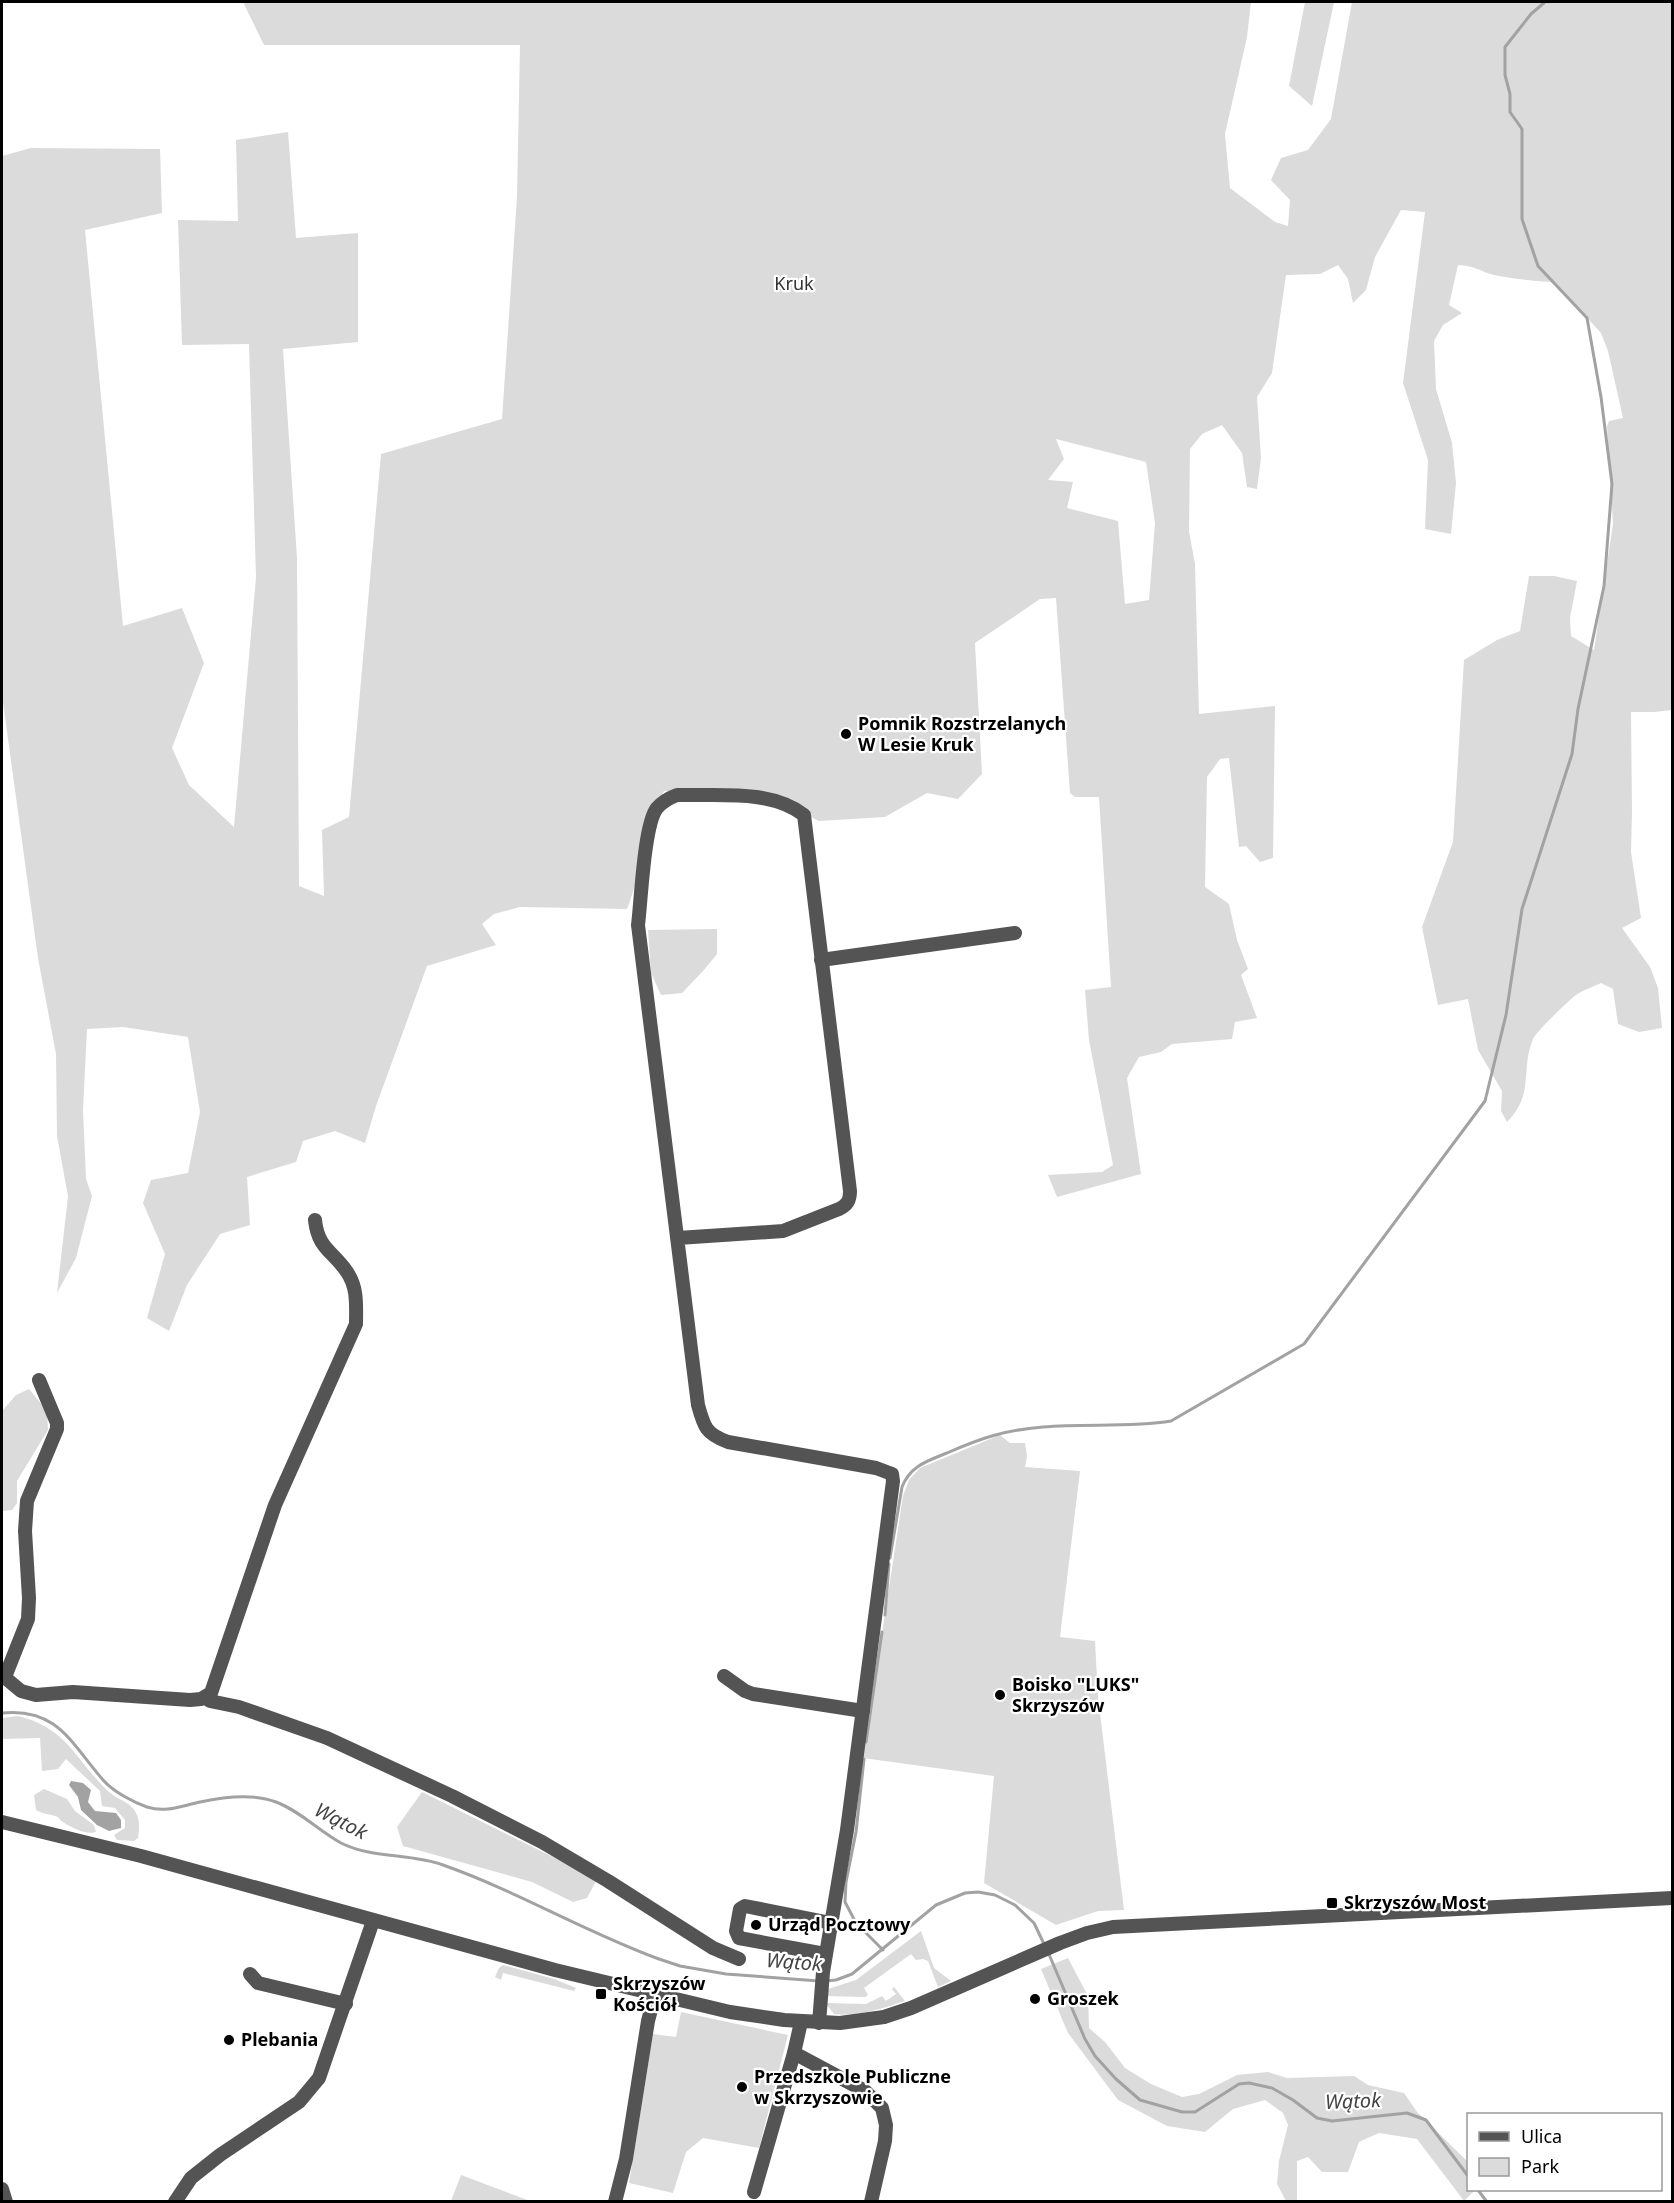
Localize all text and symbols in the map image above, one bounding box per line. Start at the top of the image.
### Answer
park label: Kruk [774,271,814,295]
place label: Pomnik Rozstrzelanych W Lesie Kruk [858,711,1066,756]
marker: Pomnik Rozstrzelanych W Lesie Kruk [839,727,853,741]
place label: Boisko "LUKS" Skrzyszów [1012,1672,1139,1717]
marker: Boisko "LUKS" Skrzyszów [993,1688,1007,1702]
water label: Wątok [310,1796,373,1846]
place label: Skrzyszów Most [1344,1890,1486,1914]
marker: Skrzyszów Most [1325,1896,1339,1910]
place label: Urząd Pocztowy [768,1912,911,1936]
marker: Urząd Pocztowy [749,1918,763,1932]
water label: Wątok [765,1946,824,1977]
place label: Skrzyszów Kościół [613,1971,706,2016]
place label: Groszek [1047,1986,1120,2010]
marker: Skrzyszów Kościół [594,1987,608,2001]
marker: Groszek [1028,1992,1042,2006]
place label: Plebania [241,2027,318,2051]
marker: Plebania [222,2033,236,2047]
place label: Przedszkole Publiczne w Skrzyszowie [754,2064,951,2109]
marker: Przedszkole Publiczne w Skrzyszowie [735,2080,749,2094]
water label: Wątok [1325,2086,1382,2115]
legend [1467,2113,1662,2191]
text: Ulica [1521,2124,1562,2148]
text: Park [1521,2154,1559,2178]

